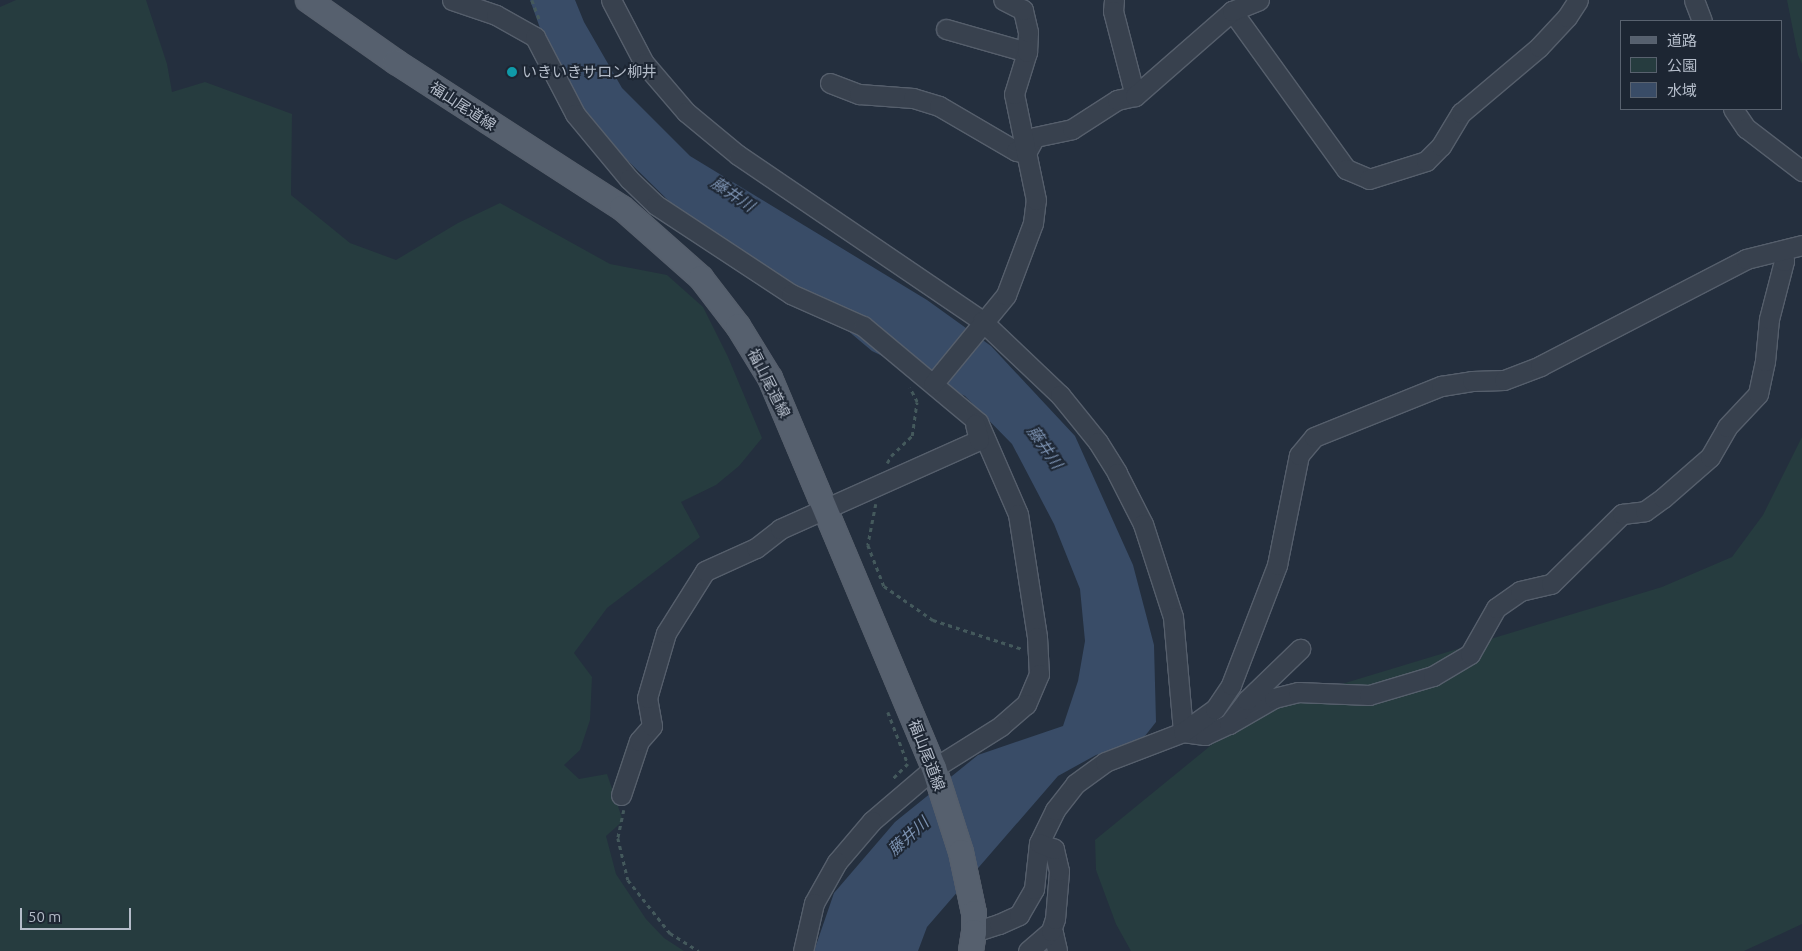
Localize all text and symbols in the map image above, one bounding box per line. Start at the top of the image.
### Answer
legend [1620,20,1782,110]
text: 道路 [1667,32,1697,49]
text: 公園 [1667,57,1697,74]
place label: いきいきサロン柳井 [522,63,657,81]
marker: いきいきサロン柳井 [506,66,518,78]
street label: 福山尾道線 [427,78,499,134]
text: 水域 [1667,82,1697,99]
water label: 藤井川 [708,173,758,215]
street label: 福山尾道線 [744,346,794,420]
water label: 藤井川 [1023,422,1067,472]
street label: 福山尾道線 [905,717,949,793]
water label: 藤井川 [884,813,932,859]
scale bar [22,898,134,930]
text: 50 m [28,908,61,925]

